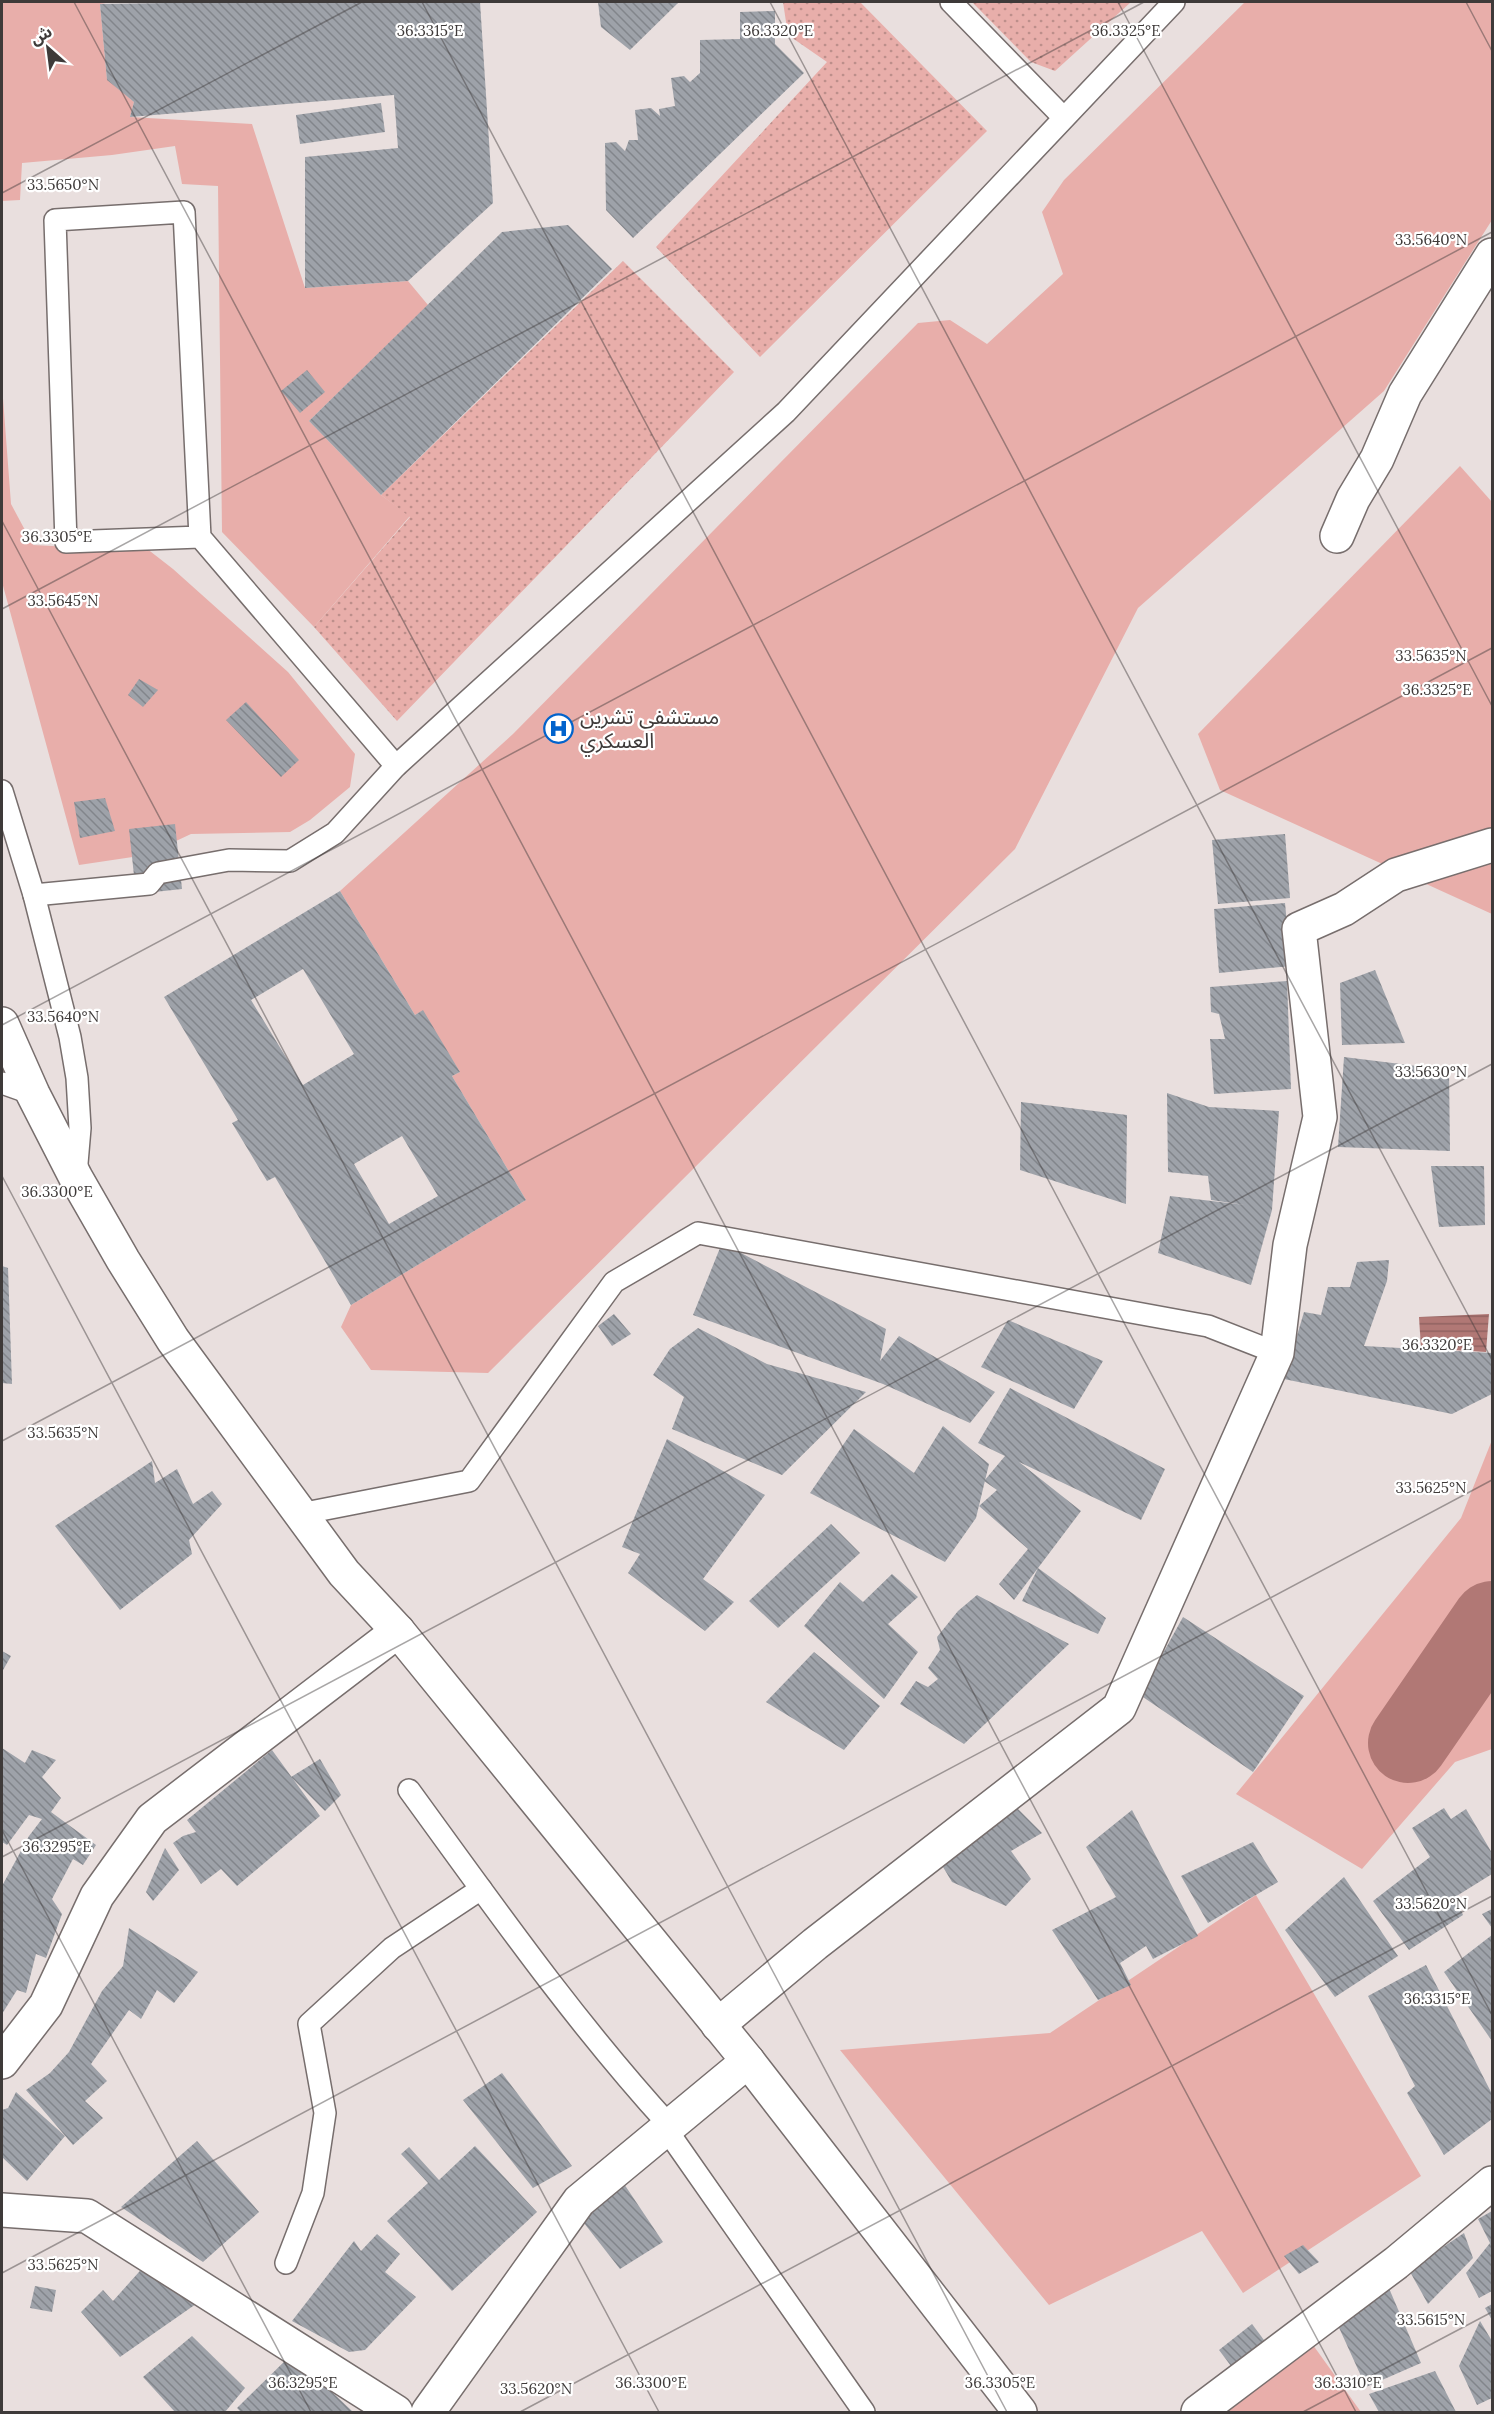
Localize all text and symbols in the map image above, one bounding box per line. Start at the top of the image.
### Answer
north arrow [18,18,78,78]
text: ش [27,21,55,49]
text: 36.3315°E [397,21,463,40]
text: 36.3320°E [743,21,813,40]
text: 36.3325°E [1091,21,1161,40]
text: 33.5650°N [27,175,99,194]
text: 33.5640°N [1395,230,1467,249]
text: 36.3305°E [22,527,92,546]
text: 33.5645°N [27,591,99,610]
text: 33.5635°N [1395,646,1467,665]
text: 36.3325°E [1402,680,1472,699]
place label: مستشفى تشرين العسكري [580,703,719,756]
hospital icon: مستشفى تشرين العسكري [543,712,575,744]
text: 33.5640°N [27,1007,99,1026]
text: 33.5630°N [1395,1062,1467,1081]
text: 36.3300°E [21,1182,93,1201]
text: 36.3320°E [1402,1335,1472,1354]
text: 33.5635°N [27,1423,99,1442]
text: 33.5625°N [1396,1478,1466,1497]
text: 36.3295°E [22,1837,92,1856]
text: 33.5620°N [1395,1894,1467,1913]
text: 36.3315°E [1404,1989,1470,2008]
text: 33.5625°N [28,2255,98,2274]
text: 33.5615°N [1397,2310,1465,2329]
text: 36.3295°E [268,2373,338,2392]
text: 36.3300°E [615,2373,687,2392]
text: 36.3305°E [965,2373,1035,2392]
text: 36.3310°E [1314,2373,1382,2392]
text: 33.5620°N [500,2379,572,2398]

